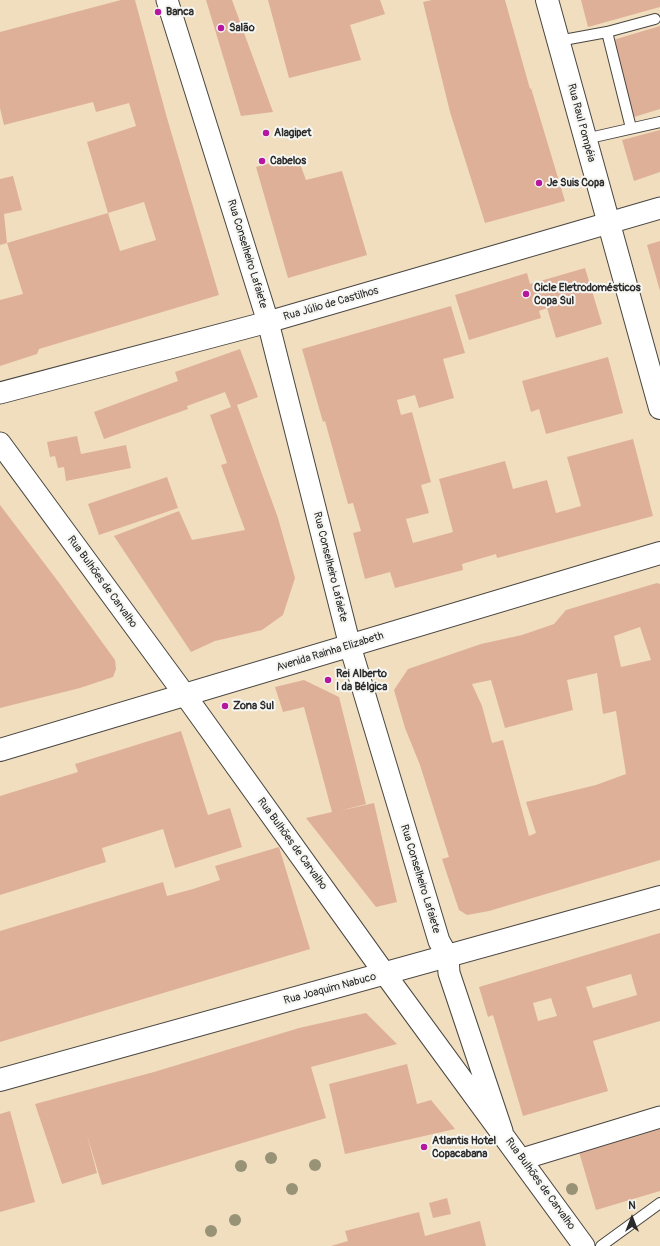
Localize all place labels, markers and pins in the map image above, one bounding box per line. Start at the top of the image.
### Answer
place label: Banca [166,5,194,19]
marker: Banca [153,7,163,17]
place label: Salão [229,21,255,35]
marker: Salão [216,23,226,33]
place label: Alagipet [274,126,311,140]
marker: Alagipet [261,128,271,138]
place label: Cabelos [270,154,306,168]
marker: Cabelos [257,156,267,166]
place label: Je Suis Copa [547,176,604,190]
marker: Je Suis Copa [534,178,544,188]
place label: Cicle Eletrodomésticos Copa Sul [534,281,641,307]
marker: Cicle Eletrodomésticos Copa Sul [521,289,531,299]
place label: Rei Alberto I da Bélgica [336,667,387,693]
marker: Rei Alberto I da Bélgica [323,675,333,685]
place label: Zona Sul [233,699,274,713]
marker: Zona Sul [220,701,230,711]
place label: Atlantis Hotel Copacabana [432,1134,496,1160]
marker: Atlantis Hotel Copacabana [419,1142,429,1152]

